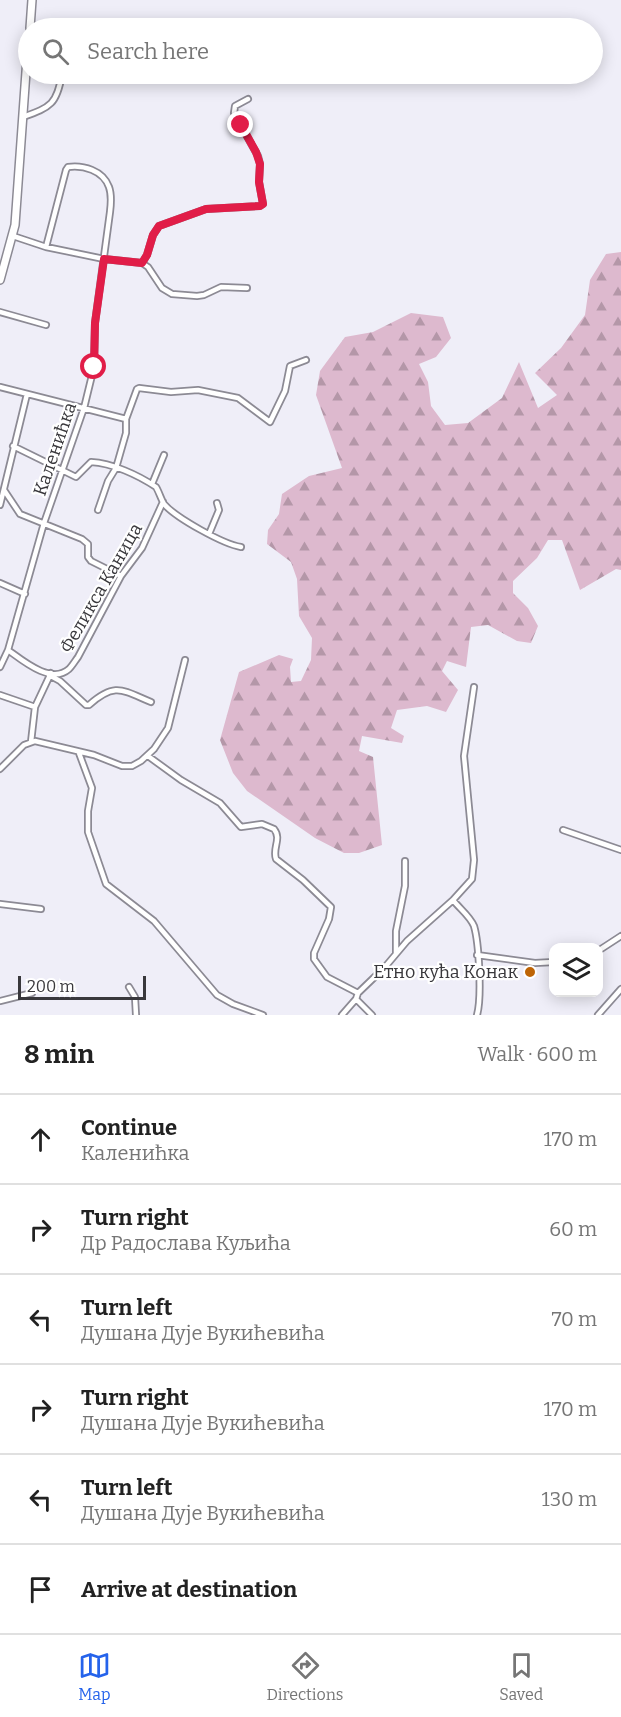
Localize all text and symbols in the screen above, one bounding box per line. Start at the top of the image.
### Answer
search box [18,18,603,84]
icon: search [39,35,72,68]
text: Search here [87,38,209,65]
route end [227,111,253,137]
route start [80,353,106,379]
street label: Каленићка [29,399,81,499]
street label: Феликса Каница [55,519,147,657]
map controls [549,943,603,997]
button: layers [549,943,603,997]
place label: Етно кућа Конак [373,961,518,983]
marker: Етно кућа Конак [523,965,537,979]
scale bar [18,973,146,1001]
text: 200 m [27,977,75,996]
text: 8 min [24,1039,94,1070]
text: Walk · 600 m [477,1042,597,1066]
text: Continue [81,1114,177,1141]
icon: ahead [24,1123,57,1156]
text: 170 m [544,1127,597,1151]
text: Каленићка [81,1141,189,1165]
text: Turn right [81,1204,189,1231]
icon: right [24,1213,57,1246]
text: 60 m [549,1217,597,1241]
text: Др Радослава Куљића [81,1231,291,1255]
text: Turn left [81,1294,173,1321]
icon: left [24,1303,57,1336]
text: 70 m [551,1307,597,1331]
text: Душана Дује Вукићевића [81,1321,325,1345]
text: Turn right [81,1384,189,1411]
icon: right [24,1393,57,1426]
text: 170 m [544,1397,597,1421]
text: Душана Дује Вукићевића [81,1411,325,1435]
text: Turn left [81,1474,173,1501]
icon: left [24,1483,57,1516]
text: 130 m [542,1487,597,1511]
text: Душана Дује Вукићевића [81,1501,325,1525]
icon: arrive [24,1573,57,1606]
text: Arrive at destination [81,1576,297,1603]
tab: Map [78,1649,111,1704]
tab: Directions [267,1649,344,1704]
tab: Saved [499,1649,543,1704]

